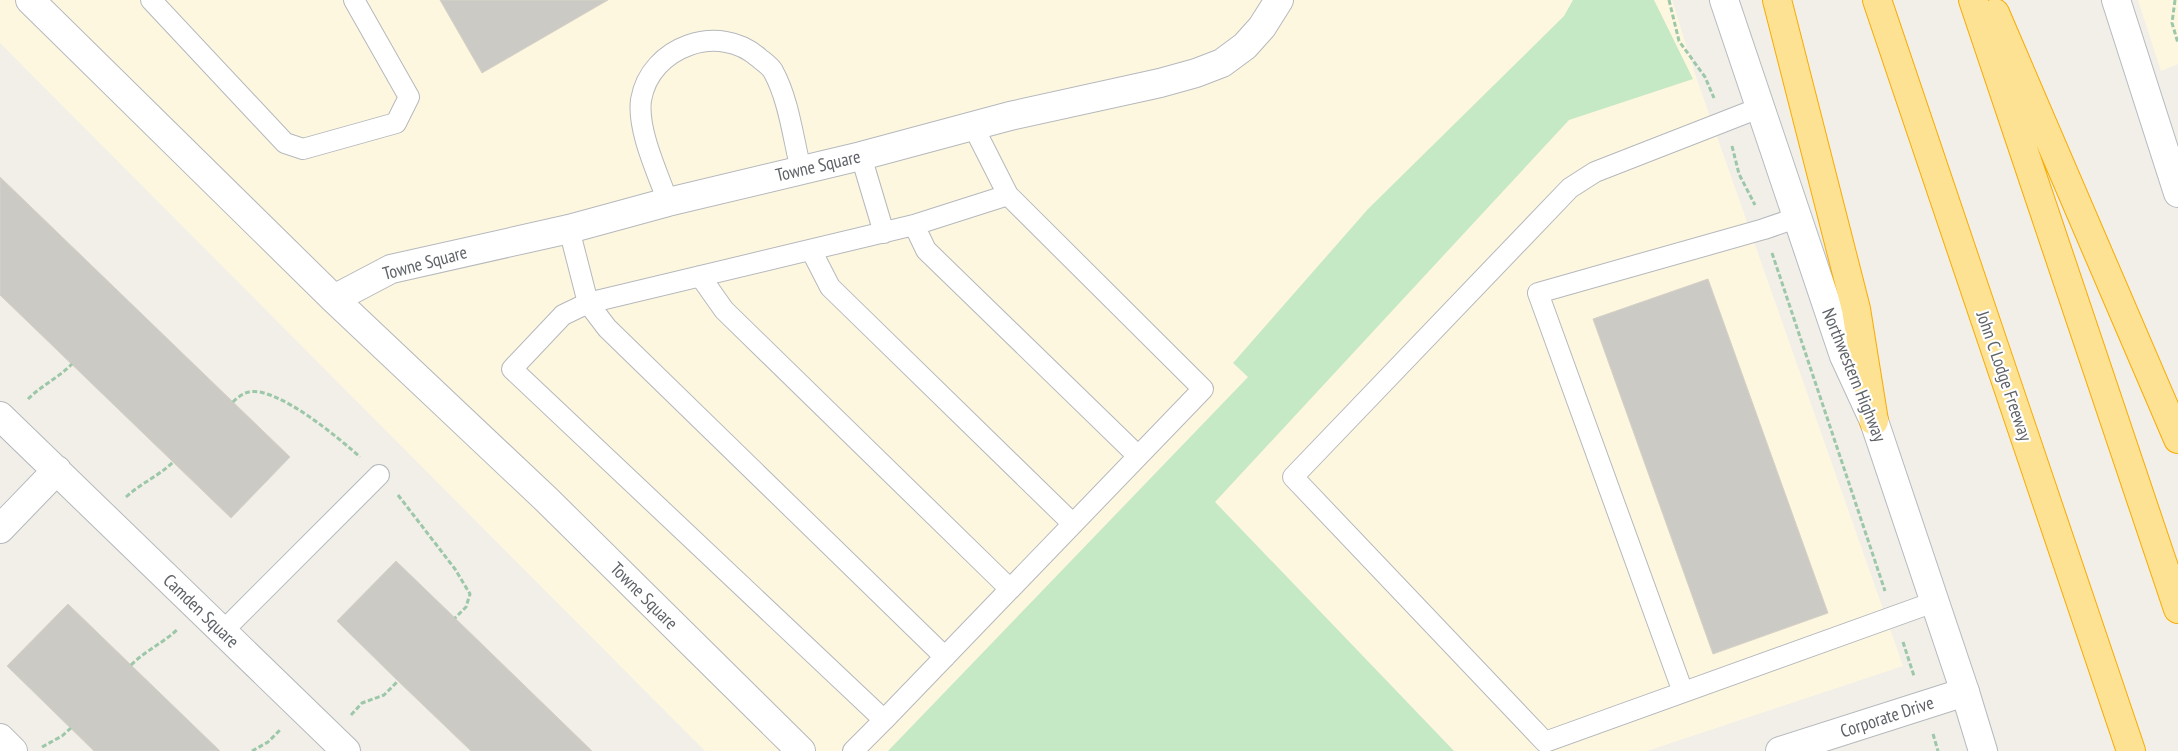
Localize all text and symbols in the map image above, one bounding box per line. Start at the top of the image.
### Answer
street label: Towne Square [773,145,863,186]
street label: Towne Square [380,240,470,285]
street label: Northwestern Highway [1817,304,1892,445]
street label: John C Lodge Freeway [1971,307,2038,444]
street label: Towne Square [606,557,683,634]
street label: Camden Square [159,569,244,653]
street label: Corporate Drive [1837,691,1937,742]

